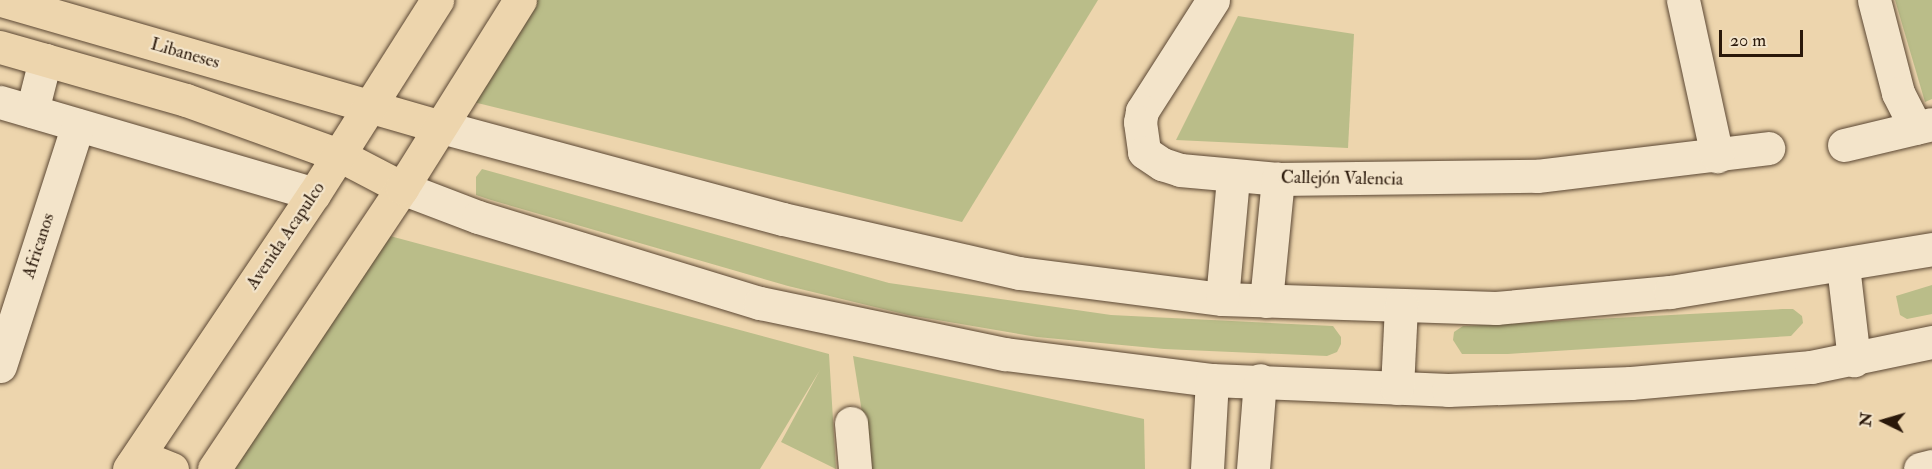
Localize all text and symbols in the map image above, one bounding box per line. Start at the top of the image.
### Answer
scale bar [1722,18,1806,56]
text: 20 m [1730,29,1766,52]
street label: Libaneses [148,34,222,74]
street label: Callejón Valencia [1281,167,1403,191]
street label: Avenida Acapulco [242,178,330,294]
street label: Africanos [18,211,60,281]
north arrow [1854,391,1914,451]
text: N [1855,411,1877,427]

